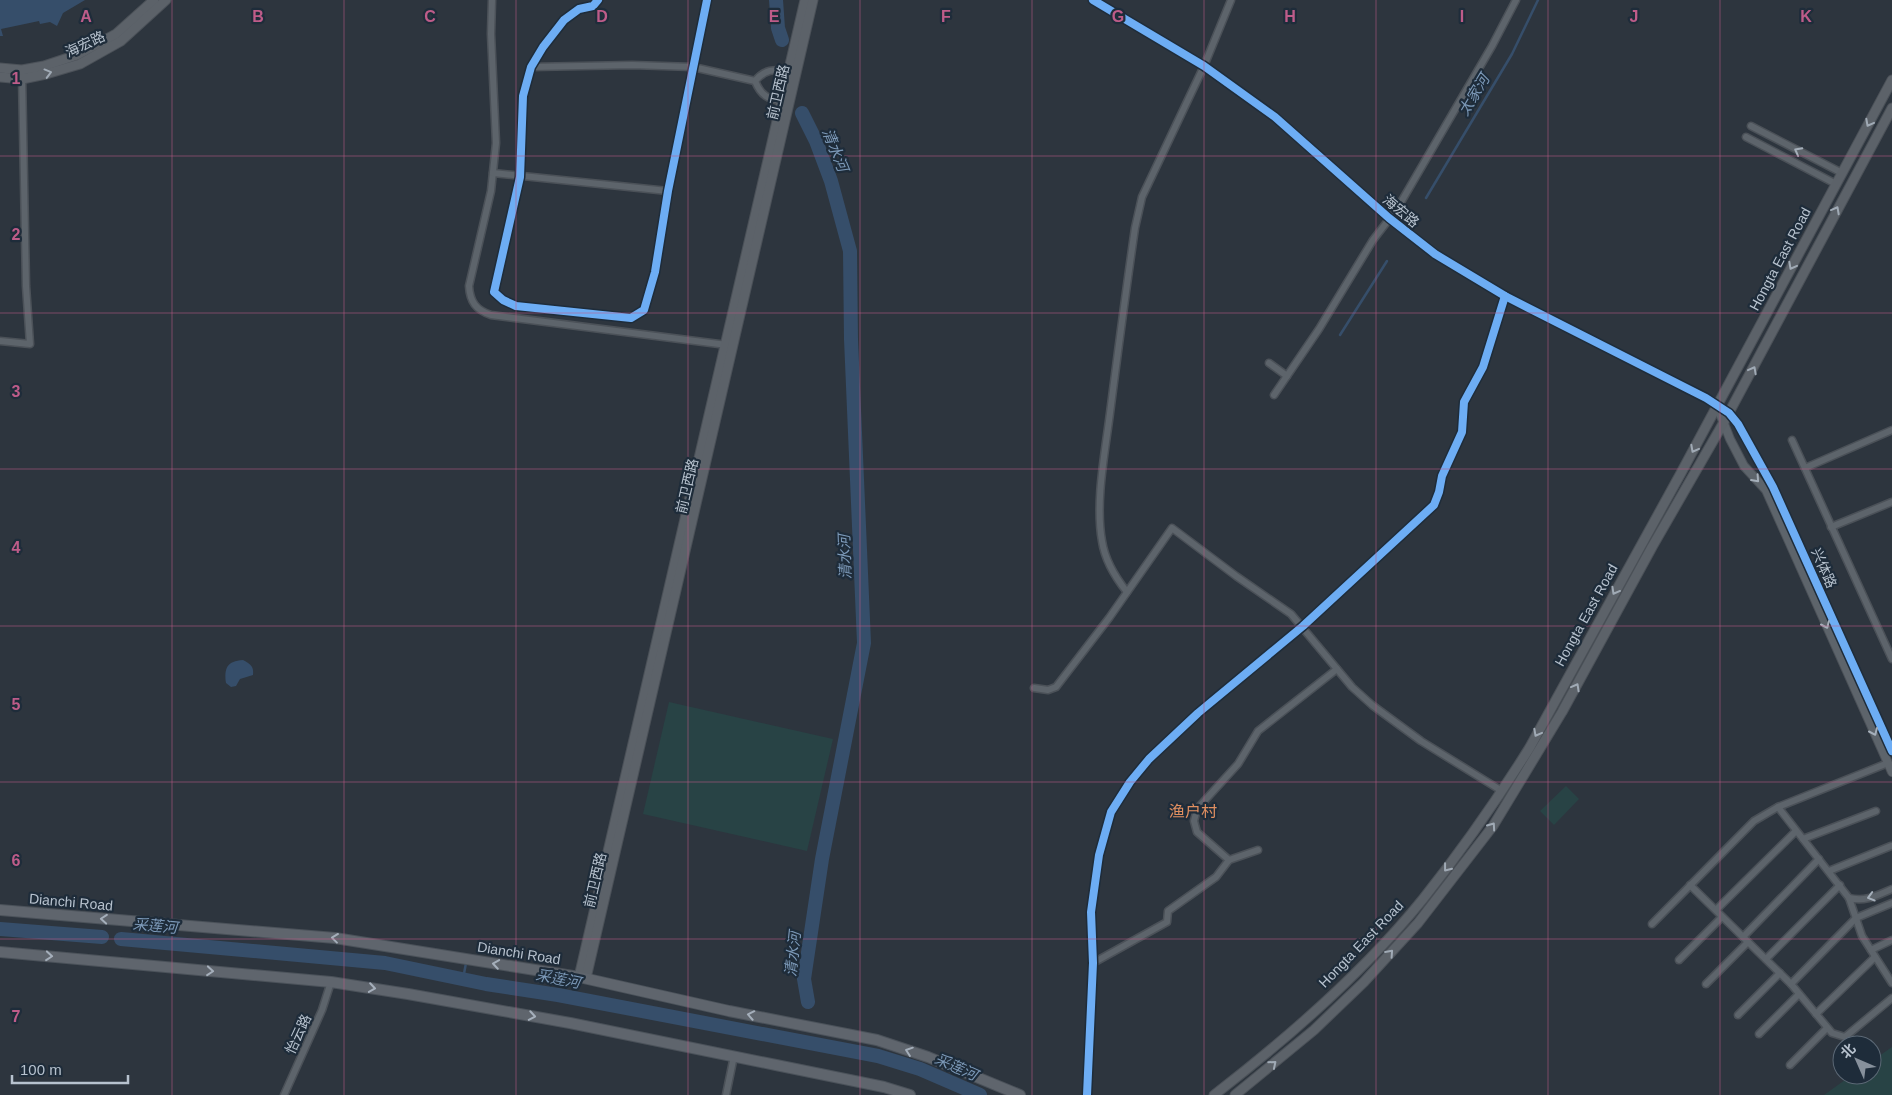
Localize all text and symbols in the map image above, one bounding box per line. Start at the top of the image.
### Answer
text: A [80,8,92,25]
text: B [252,8,264,25]
text: C [424,8,436,25]
text: D [596,8,608,25]
text: E [769,8,780,25]
text: F [941,8,951,25]
text: G [1112,8,1124,25]
text: H [1284,8,1296,25]
text: I [1460,8,1464,25]
text: J [1630,8,1638,25]
text: K [1800,8,1812,25]
street label: 海宏路 [63,28,107,60]
street label: 前卫西路 [764,63,792,121]
one-way arrow [44,68,53,79]
water label: 太家河 [1455,69,1494,118]
text: 1 [12,70,21,87]
one-way arrow [1865,117,1875,126]
water label: 清水河 [819,126,853,177]
one-way arrow [1795,147,1804,157]
street label: 海宏路 [1380,191,1422,231]
street label: Hongta East Road [1746,205,1814,313]
one-way arrow [1830,207,1840,216]
text: 2 [12,226,21,243]
one-way arrow [1788,261,1798,270]
one-way arrow [1746,366,1756,375]
text: 3 [12,383,21,400]
one-way arrow [1690,443,1700,452]
street label: 前卫西路 [673,457,701,515]
one-way arrow [1750,474,1759,483]
water label: 清水河 [835,531,854,580]
text: 4 [12,539,21,556]
street label: 兴体路 [1808,546,1840,590]
street label: Hongta East Road [1551,561,1621,669]
one-way arrow [1612,586,1622,595]
one-way arrow [1820,620,1831,629]
one-way arrow [1570,683,1580,692]
text: 5 [12,696,21,713]
one-way arrow [1868,727,1879,736]
one-way arrow [1533,728,1543,737]
district label: 渔户村 [1169,803,1217,820]
one-way arrow [1486,822,1495,832]
street label: 前卫西路 [581,851,609,909]
text: 6 [12,852,21,869]
one-way arrow [1444,862,1452,871]
street label: Dianchi Road [28,890,114,914]
one-way arrow [1867,892,1875,902]
street label: Hongta East Road [1316,897,1406,991]
one-way arrow [99,913,107,924]
water label: 采莲河 [132,915,181,936]
water label: 清水河 [782,928,804,977]
one-way arrow [331,933,339,944]
street label: Dianchi Road [476,939,562,967]
one-way arrow [1385,949,1394,958]
one-way arrow [45,950,53,961]
one-way arrow [492,959,500,969]
one-way arrow [207,965,215,976]
water label: 采莲河 [534,966,585,992]
one-way arrow [368,983,376,993]
text: 7 [12,1008,21,1025]
one-way arrow [528,1011,536,1021]
one-way arrow [747,1011,756,1021]
street label: 怡云路 [282,1012,314,1056]
north arrow [1832,1035,1882,1085]
text: 北 [1837,1040,1858,1061]
one-way arrow [906,1047,914,1057]
water label: 采莲河 [932,1050,983,1085]
scale bar [12,1052,129,1084]
text: 100 m [20,1061,62,1078]
one-way arrow [1267,1061,1276,1070]

